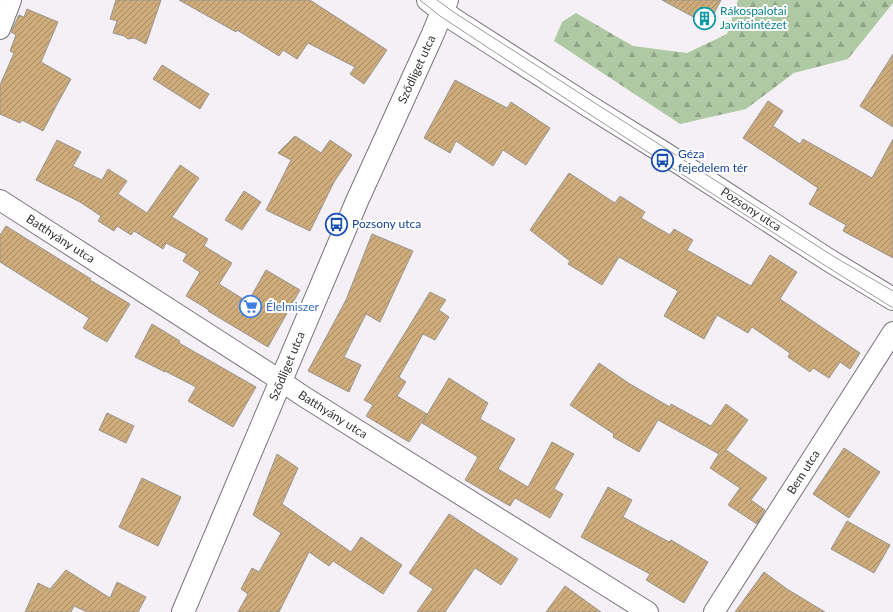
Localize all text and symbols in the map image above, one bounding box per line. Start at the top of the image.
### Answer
place label: Rákospalotai Javítóintézet [720,3,788,32]
building icon: Rákospalotai Javítóintézet [691,5,717,31]
street label: Sződliget utca [394,33,438,106]
place label: Géza fejedelem tér [678,146,748,175]
bus stop icon: Géza fejedelem tér [649,148,675,174]
street label: Pozsony utca [718,184,784,234]
street label: Batthyány utca [24,211,98,266]
bus stop icon: Pozsony utca [323,211,349,237]
place label: Pozsony utca [352,216,421,231]
supermarket icon: Élelmiszer [238,294,264,320]
place label: Élelmiszer [266,299,319,314]
street label: Sződliget utca [265,329,308,403]
street label: Batthyány utca [296,387,370,441]
street label: Bem utca [783,447,823,497]

